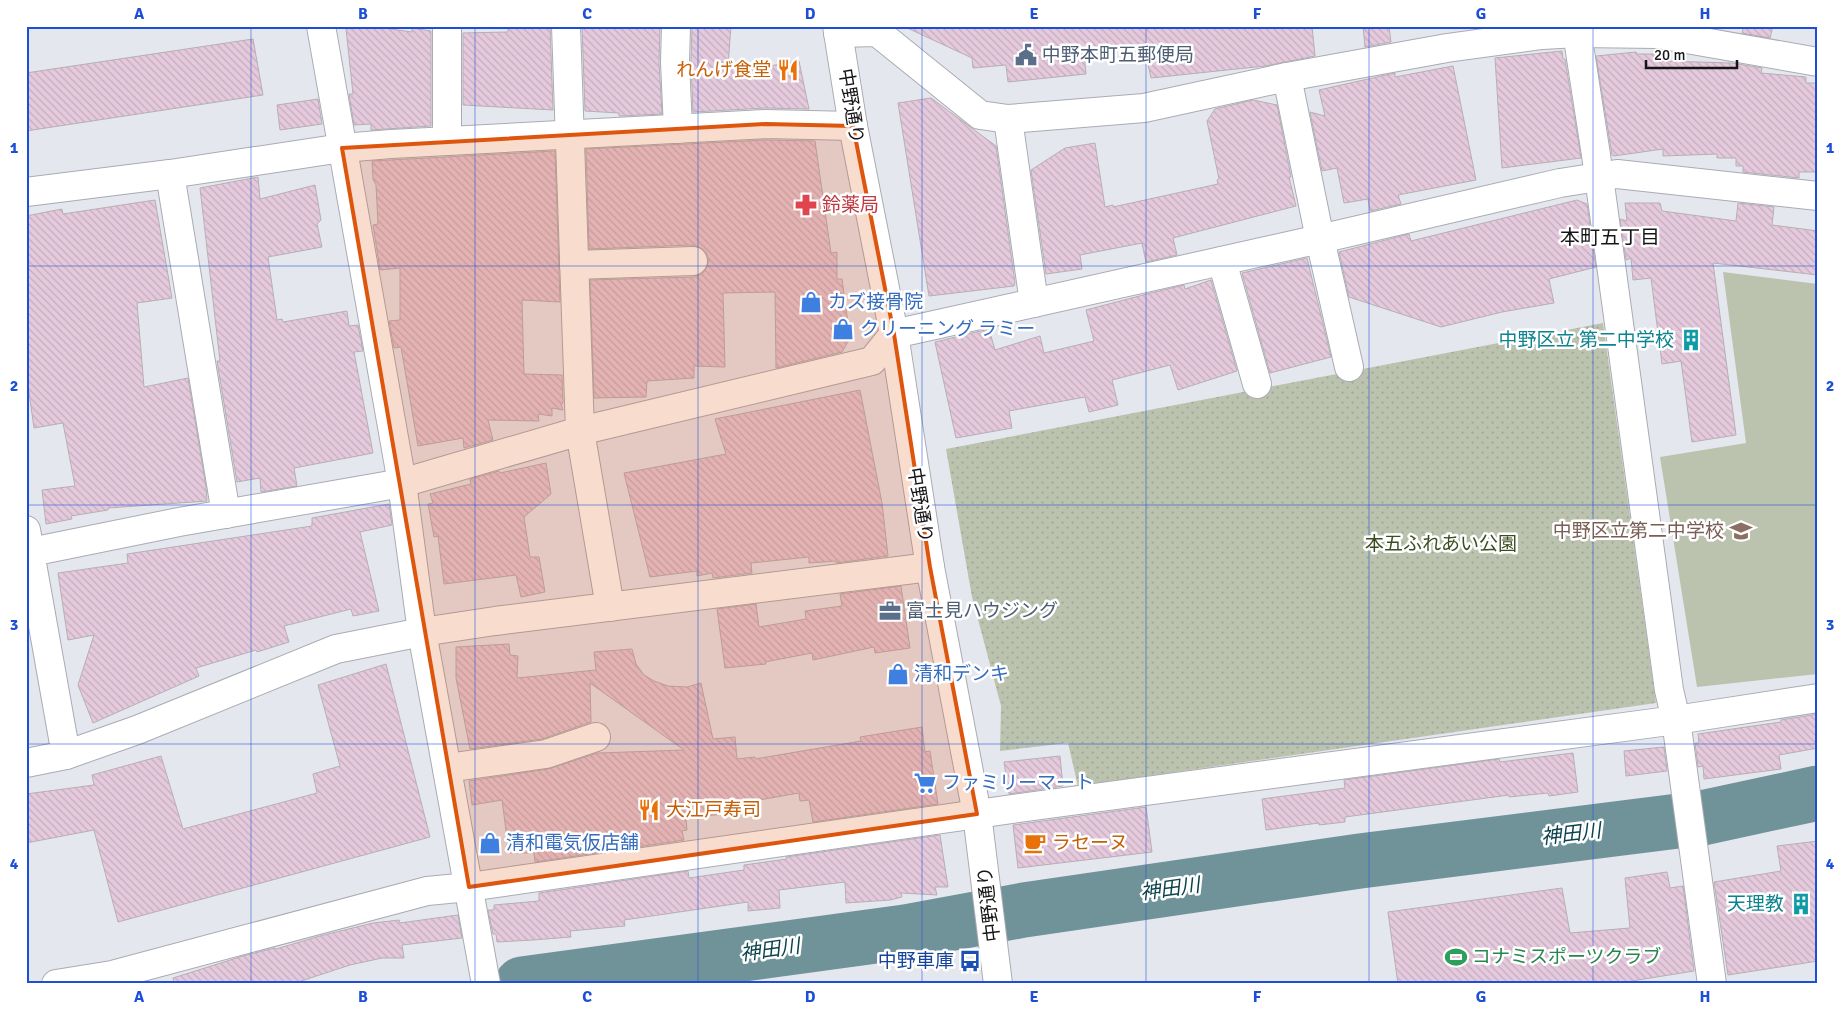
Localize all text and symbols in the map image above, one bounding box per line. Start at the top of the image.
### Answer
text: A [134,4,145,24]
text: B [358,4,368,24]
text: C [582,4,592,24]
text: D [805,4,816,24]
text: E [1029,4,1039,24]
text: F [1253,4,1262,24]
text: G [1476,4,1486,24]
text: H [1700,4,1710,24]
scale bar [1646,38,1738,70]
public building icon: 中野本町五郵便局 [1013,42,1039,68]
place label: 中野本町五郵便局 [1042,43,1194,67]
text: 20 m [1654,46,1685,64]
restaurant icon: れんげ食堂 [775,57,801,83]
place label: れんげ食堂 [676,58,771,82]
street label: 中野通り [833,67,869,145]
text: 1 [10,138,19,158]
text: 1 [1826,138,1835,158]
pharmacy icon: 鈴薬局 [793,192,819,218]
place label: 鈴薬局 [822,193,879,217]
district label: 本町五丁目 [1560,225,1660,250]
shop icon: カズ接骨院 [798,289,824,315]
place label: カズ接骨院 [828,290,923,314]
shop icon: クリーニング ラミー [830,316,856,342]
place label: クリーニング ラミー [860,317,1035,341]
building icon: 中野区立 第二中学校 [1678,327,1704,353]
place label: 中野区立 第二中学校 [1499,328,1674,352]
text: 2 [10,376,18,396]
text: 2 [1826,376,1834,396]
street label: 中野通り [902,466,938,544]
school or university icon: 中野区立第二中学校 [1728,518,1754,544]
place label: 中野区立第二中学校 [1553,519,1724,543]
park label: 本五ふれあい公園 [1365,532,1517,556]
office icon: 富士見ハウジング [877,598,903,624]
place label: 富士見ハウジング [906,599,1058,623]
text: 3 [10,615,18,635]
text: 3 [1826,615,1834,635]
shop icon: 清和デンキ [885,661,911,687]
place label: 清和デンキ [914,662,1009,686]
supermarket icon: ファミリーマート [912,770,938,796]
place label: ファミリーマート [942,771,1094,795]
restaurant icon: 大江戸寿司 [636,797,662,823]
place label: 大江戸寿司 [666,798,761,822]
water label: 神田川 [1540,818,1604,850]
shop icon: 清和電気仮店舗 [477,830,503,856]
cafe icon: ラセーヌ [1022,830,1048,856]
place label: 清和電気仮店舗 [506,831,639,855]
place label: ラセーヌ [1052,831,1128,855]
text: 4 [10,854,19,874]
text: 4 [1826,854,1835,874]
street label: 中野通り [972,865,1006,943]
water label: 神田川 [1139,872,1203,906]
building icon: 天理教 [1788,891,1814,917]
place label: 天理教 [1727,892,1784,916]
water label: 神田川 [739,933,803,967]
sports icon: コナミスポーツクラブ [1443,944,1469,970]
place label: コナミスポーツクラブ [1472,945,1662,969]
bus stop icon: 中野車庫 [957,948,983,974]
place label: 中野車庫 [878,949,954,973]
text: A [134,987,145,1007]
text: B [358,987,368,1007]
text: C [582,987,592,1007]
text: D [805,987,816,1007]
text: E [1029,987,1039,1007]
text: F [1253,987,1262,1007]
text: G [1476,987,1486,1007]
text: H [1700,987,1710,1007]

